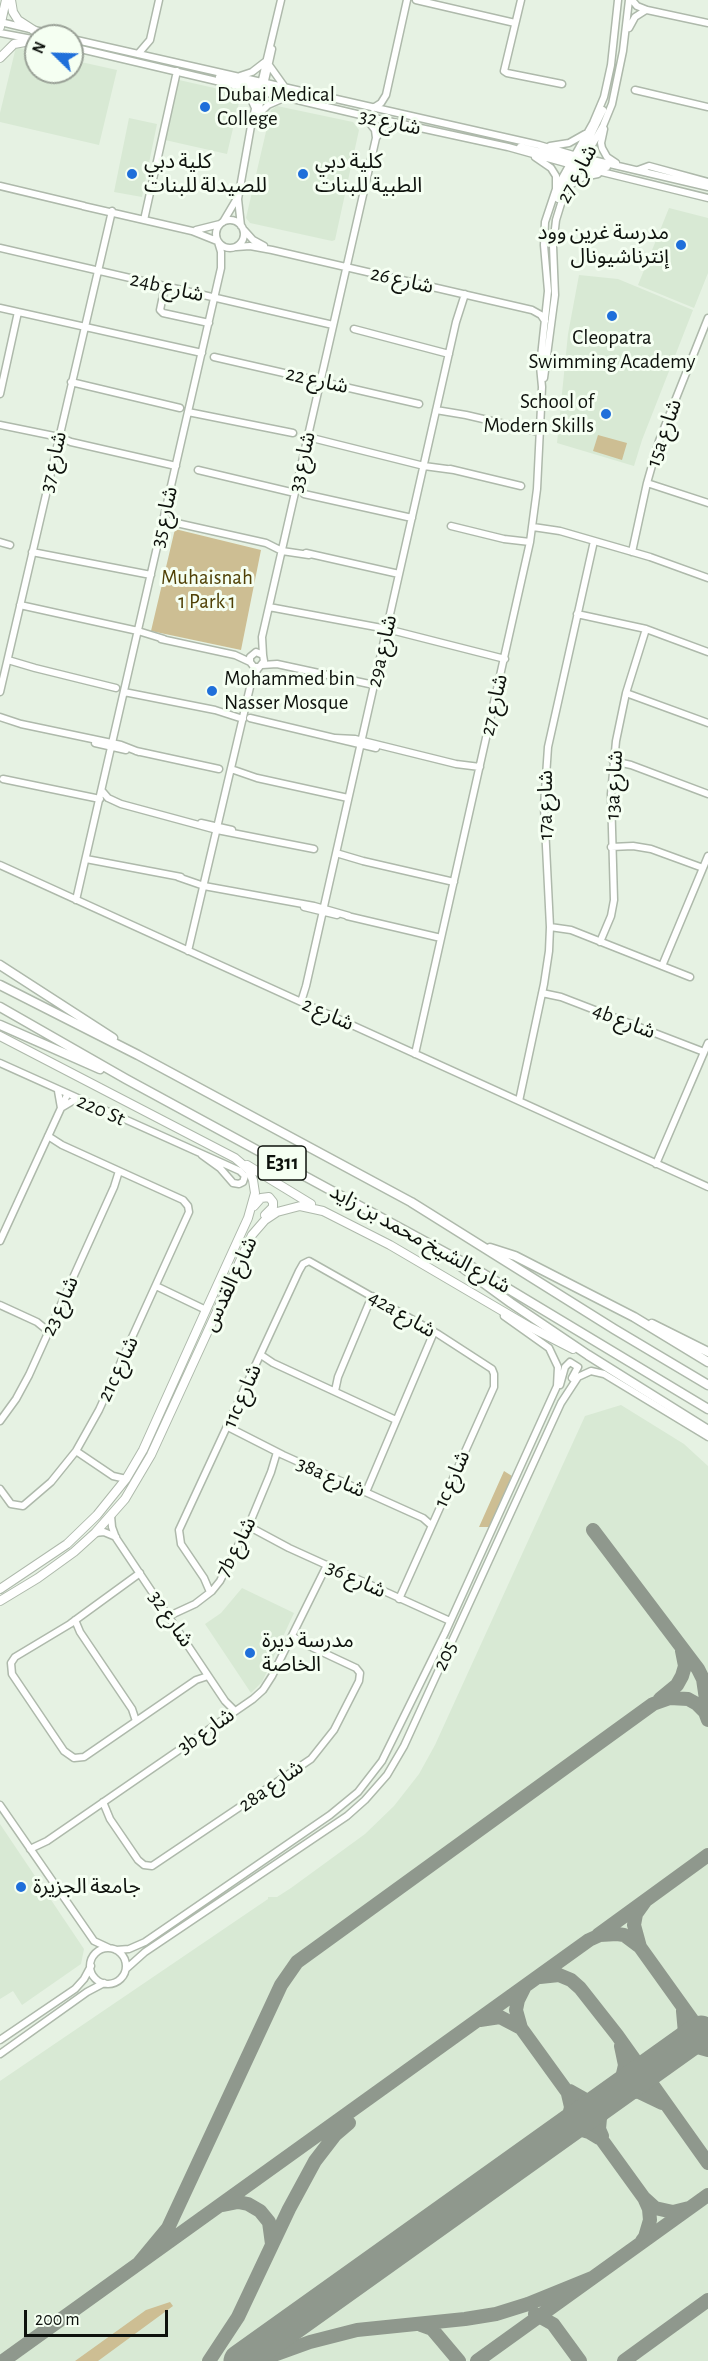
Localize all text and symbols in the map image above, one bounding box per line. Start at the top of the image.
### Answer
north arrow [24,24,84,84]
text: N [30,40,49,56]
place label: Dubai Medical College [217,82,335,132]
marker: Dubai Medical College [198,100,212,114]
street label: شارع 32 [357,103,423,141]
street label: شارع 27 [551,140,603,208]
place label: كلية دبي للصيدلة للبنات [144,149,267,199]
place label: كلية دبي الطبية للبنات [315,149,422,199]
marker: كلية دبي للصيدلة للبنات [125,167,139,181]
marker: كلية دبي الطبية للبنات [296,167,310,181]
place label: مدرسة غرين وود إنترناشيونال [537,220,669,270]
marker: مدرسة غرين وود إنترناشيونال [674,238,688,252]
street label: شارع 26 [368,261,436,299]
street label: 24b شارع [128,266,206,308]
marker: Cleopatra Swimming Academy [605,309,619,323]
place label: Cleopatra Swimming Academy [529,325,695,375]
street label: شارع 22 [283,361,351,399]
place label: School of Modern Skills [483,389,594,439]
street label: 15a شارع [641,396,687,470]
marker: School of Modern Skills [599,407,613,421]
street label: شارع 37 [34,429,72,495]
street label: شارع 33 [283,429,321,495]
street label: شارع 35 [145,484,183,550]
park label: Muhaisnah 1 Park 1 [161,565,253,615]
street label: 29a شارع [361,612,403,690]
place label: Mohammed bin Nasser Mosque [224,666,355,716]
street label: شارع 27 [475,672,513,738]
marker: Mohammed bin Nasser Mosque [205,684,219,698]
street label: 13a شارع [600,749,628,821]
street label: 17a شارع [533,770,559,840]
street label: شارع 2 [298,992,358,1036]
street label: 4b شارع [589,998,659,1044]
street label: 220 St [73,1088,129,1132]
road number: E311 [258,1146,306,1180]
street label: شارع الشيخ محمد بن زايد [325,1179,515,1299]
street label: شارع القدس [197,1233,263,1335]
street label: شارع 23 [36,1272,84,1340]
street label: 42a شارع [364,1285,440,1343]
street label: 21c شارع [92,1332,144,1406]
street label: 11c شارع [217,1360,267,1432]
street label: 1c شارع [428,1447,476,1511]
street label: 38a شارع [293,1451,369,1503]
street label: 7b شارع [210,1513,262,1581]
street label: شارع 36 [322,1554,390,1604]
street label: شارع 32 [143,1586,199,1652]
place label: مدرسة ديرة الخاصة [262,1628,354,1678]
street label: 205 [427,1637,463,1675]
marker: مدرسة ديرة الخاصة [243,1646,257,1660]
street label: 3b شارع [173,1702,239,1760]
street label: 28a شارع [234,1755,308,1817]
place label: جامعة الجزيرة [33,1874,141,1900]
marker: جامعة الجزيرة [14,1880,28,1894]
scale bar [27,2298,171,2336]
text: 200 m [35,2311,80,2329]

